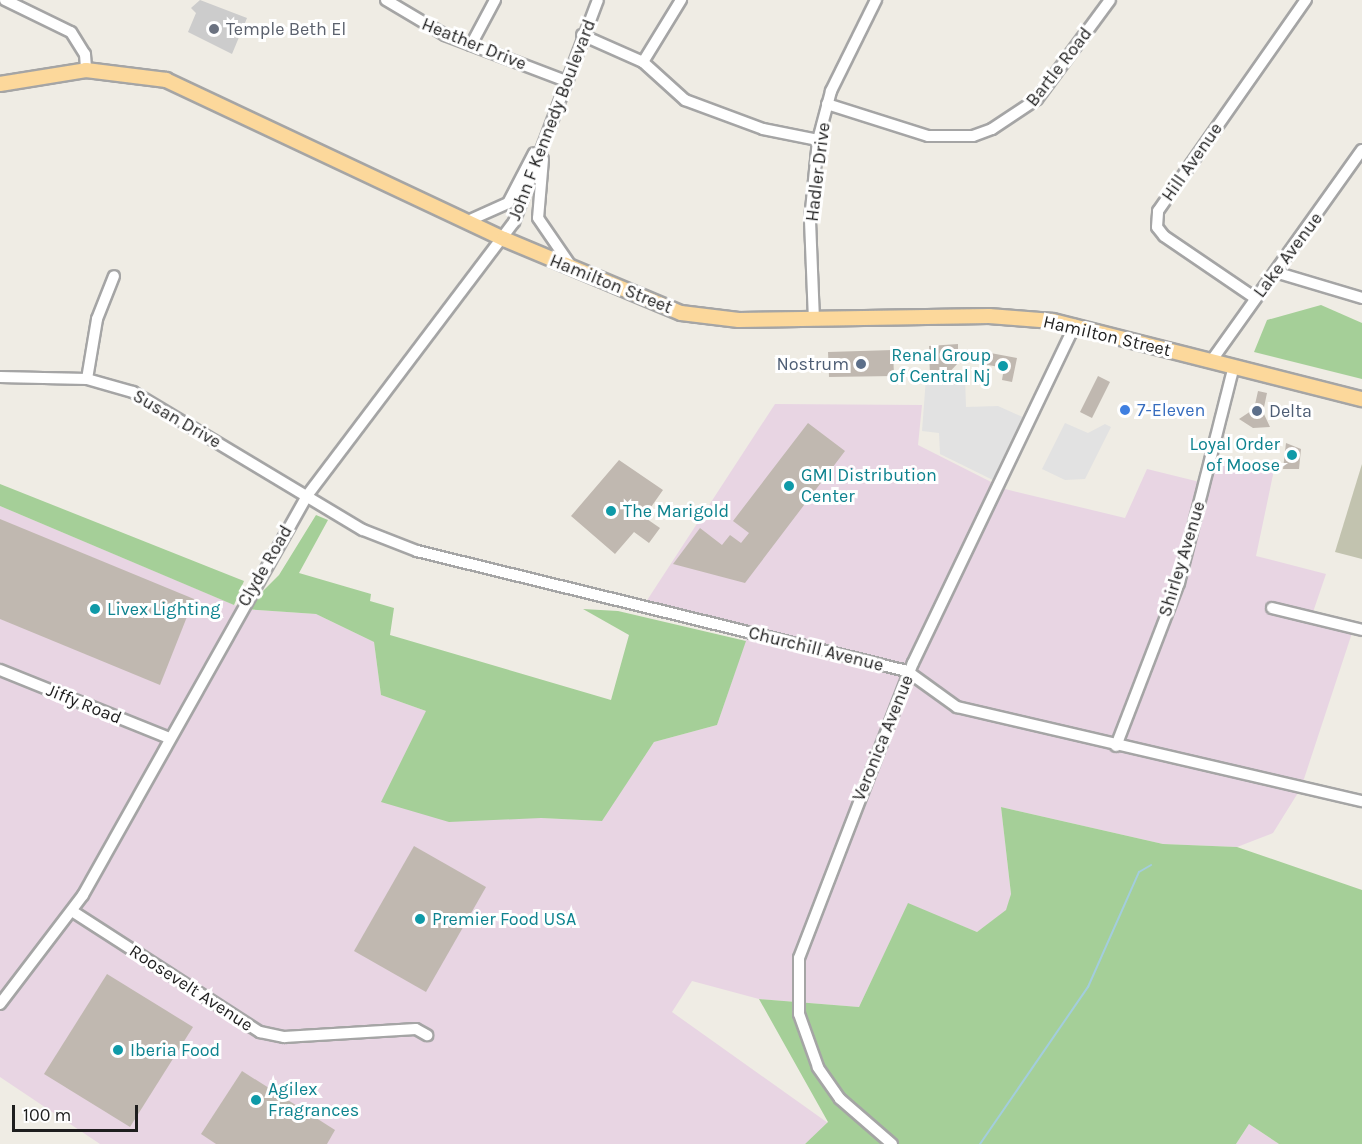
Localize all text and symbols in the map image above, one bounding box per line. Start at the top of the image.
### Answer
street label: Heather Drive [419,13,529,75]
street label: John F Kennedy Boulevard [504,16,600,224]
place label: Temple Beth El [226,18,346,40]
marker: Temple Beth El [207,22,221,36]
street label: Bartle Road [1021,23,1097,111]
street label: Hill Avenue [1157,119,1227,205]
street label: Hadler Drive [801,121,835,223]
street label: Lake Avenue [1249,208,1327,302]
street label: Hamilton Street [547,250,675,318]
street label: Hamilton Street [1041,311,1173,361]
place label: Renal Group of Central Nj [889,345,991,388]
place label: Nostrum [776,353,849,375]
marker: Nostrum [854,357,868,371]
marker: Renal Group of Central Nj [996,359,1010,373]
street label: Susan Drive [129,385,225,453]
place label: 7-Eleven [1137,399,1205,421]
place label: Delta [1269,400,1312,422]
marker: 7-Eleven [1118,403,1132,417]
marker: Delta [1250,404,1264,418]
place label: Loyal Order of Moose [1190,434,1280,476]
marker: Loyal Order of Moose [1285,448,1299,462]
place label: GMI Distribution Center [801,465,937,508]
marker: GMI Distribution Center [782,479,796,493]
street label: Shirley Avenue [1154,499,1210,619]
place label: The Marigold [623,500,729,522]
marker: The Marigold [604,504,618,518]
street label: Clyde Road [233,522,297,610]
place label: Livex Lighting [107,598,221,620]
marker: Livex Lighting [88,602,102,616]
street label: Churchill Avenue [746,622,886,676]
street label: Veronica Avenue [848,672,918,804]
street label: Jiffy Road [43,679,125,729]
place label: Premier Food USA [432,908,576,930]
marker: Premier Food USA [413,912,427,926]
street label: Roosevelt Avenue [125,940,257,1036]
place label: Iberia Food [130,1039,220,1061]
marker: Iberia Food [111,1043,125,1057]
place label: Agilex Fragrances [268,1079,359,1122]
scale bar [15,1093,141,1131]
marker: Agilex Fragrances [249,1093,263,1107]
text: 100 m [23,1104,71,1126]

